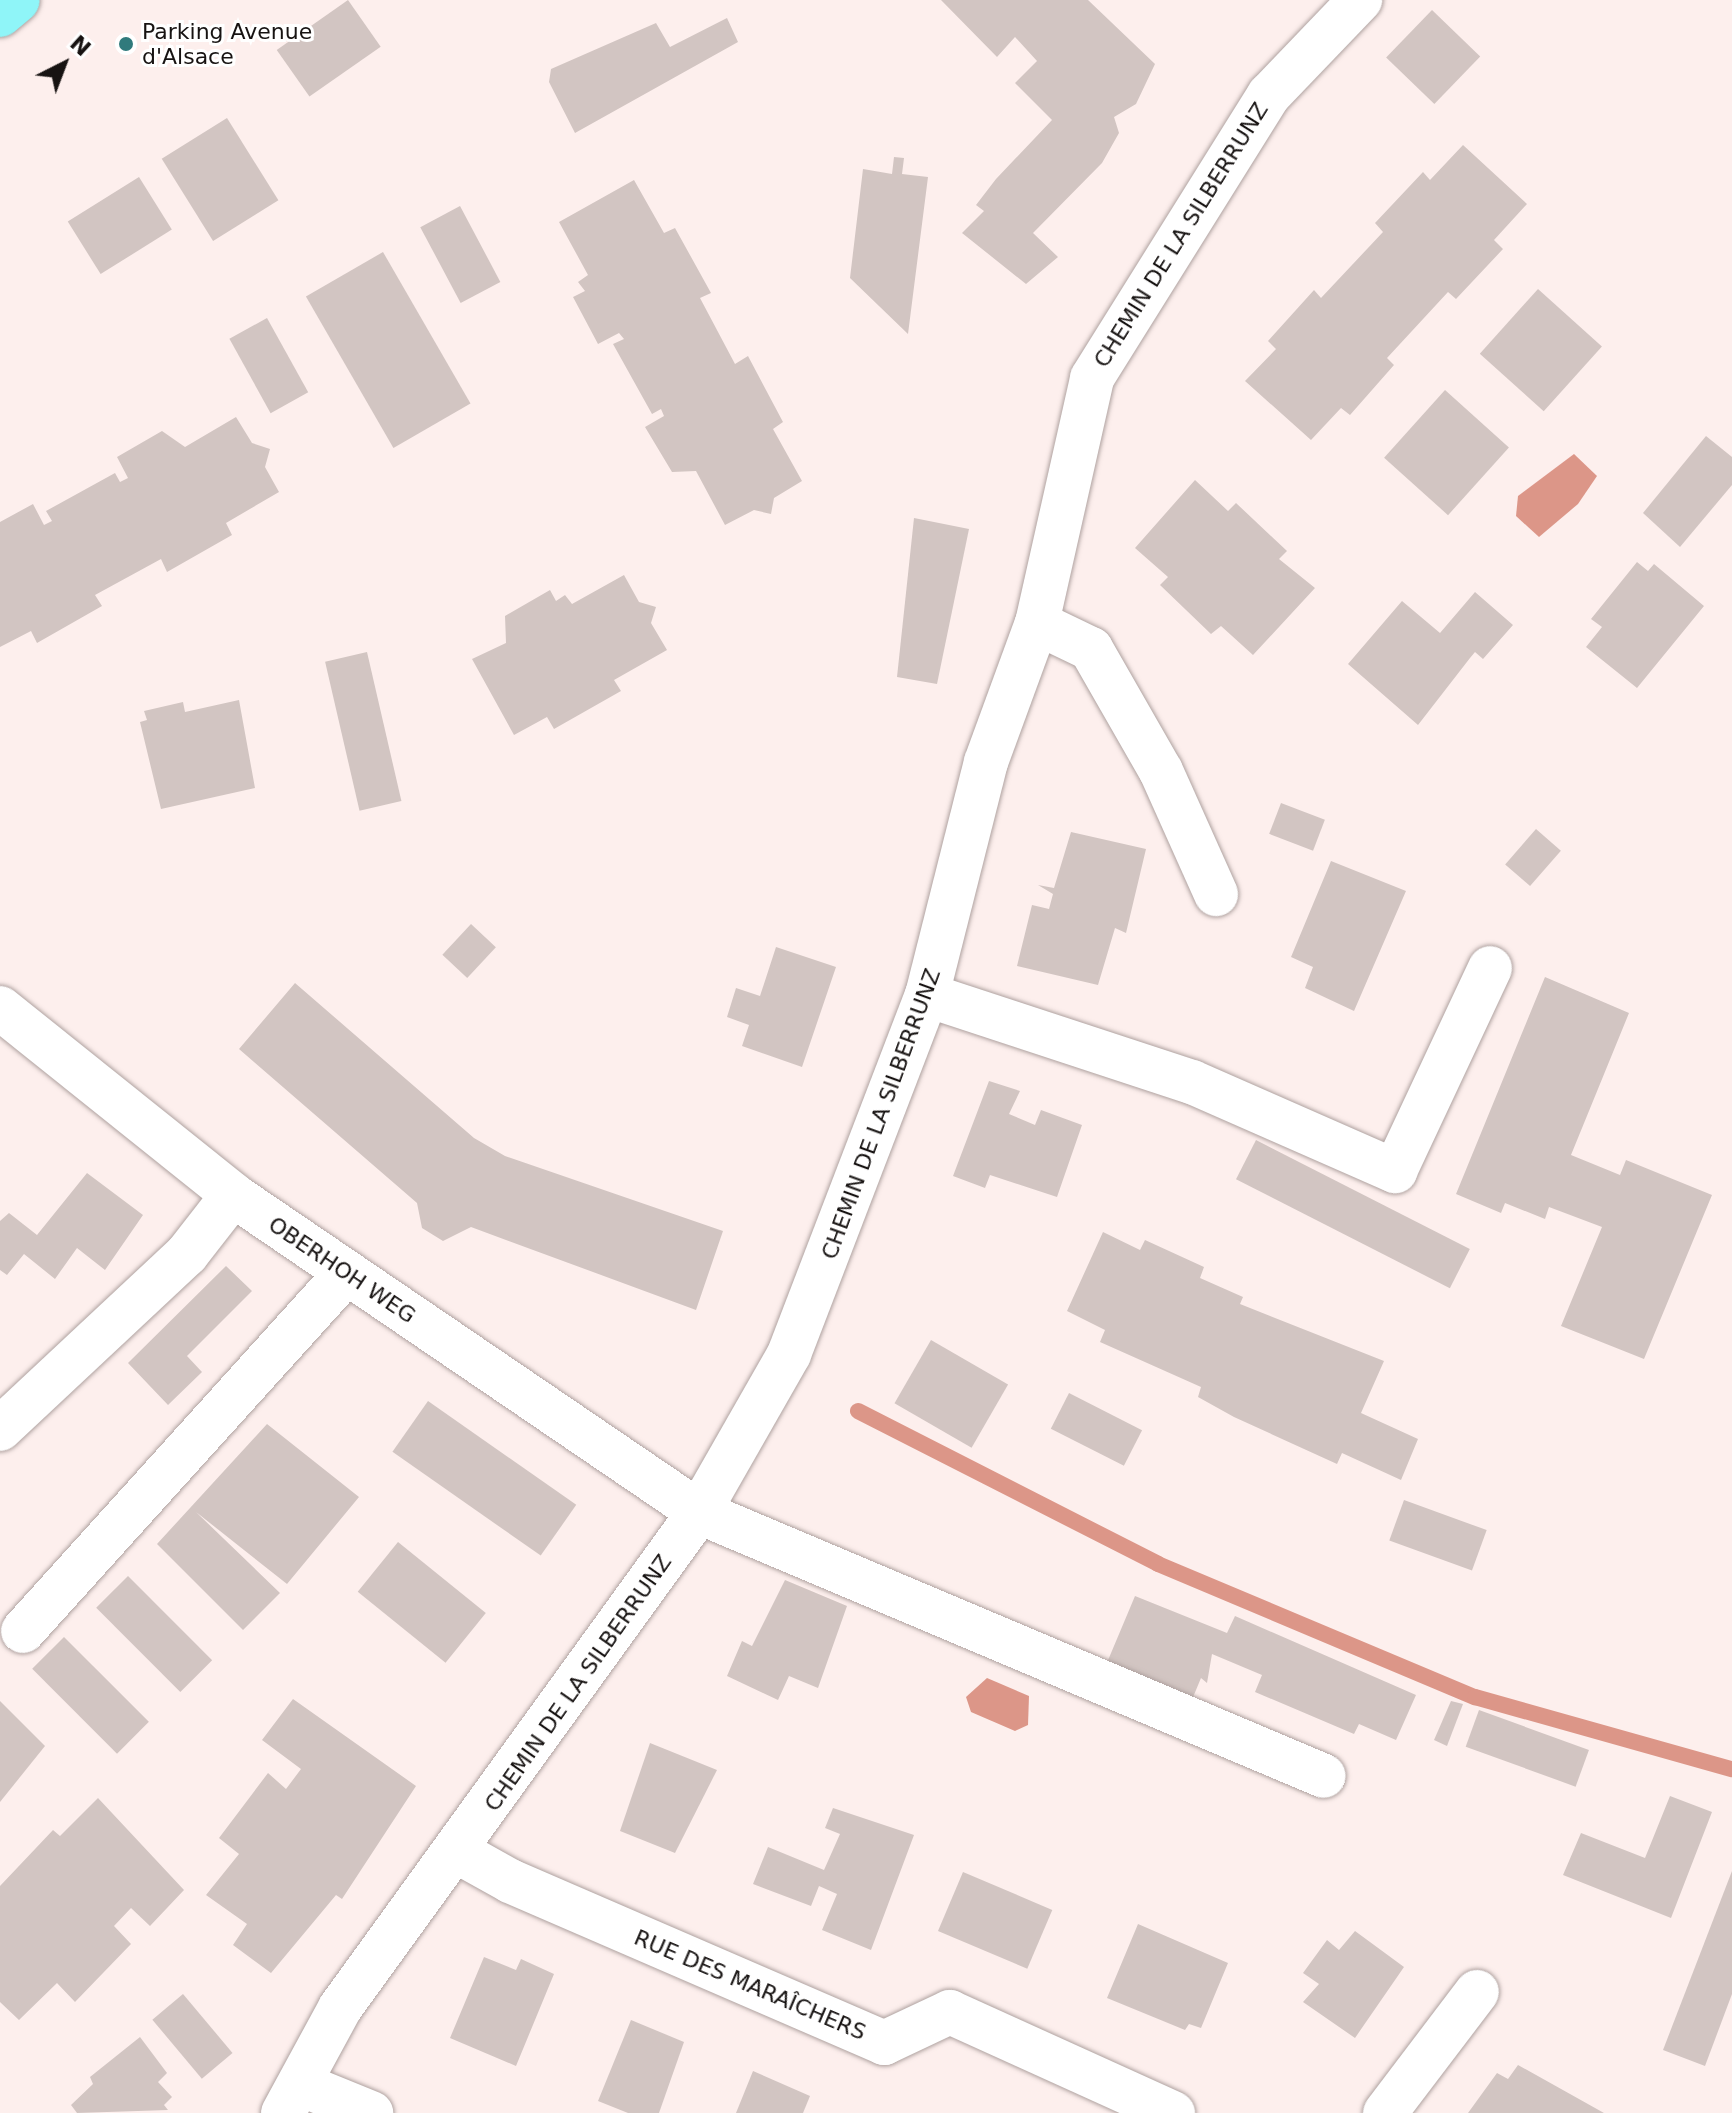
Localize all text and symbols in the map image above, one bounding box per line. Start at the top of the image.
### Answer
place label: Parking Avenue d'Alsace [142,18,312,70]
north arrow [24,24,104,104]
text: N [65,30,96,61]
marker: Parking Avenue d'Alsace [117,35,135,53]
street label: CHEMIN DE LA SILBERRUNZ [1088,98,1274,372]
street label: CHEMIN DE LA SILBERRUNZ [816,965,946,1263]
street label: OBERHOH WEG [263,1211,421,1329]
street label: CHEMIN DE LA SILBERRUNZ [479,1550,677,1816]
street label: RUE DES MARAÎCHERS [630,1924,870,2046]

